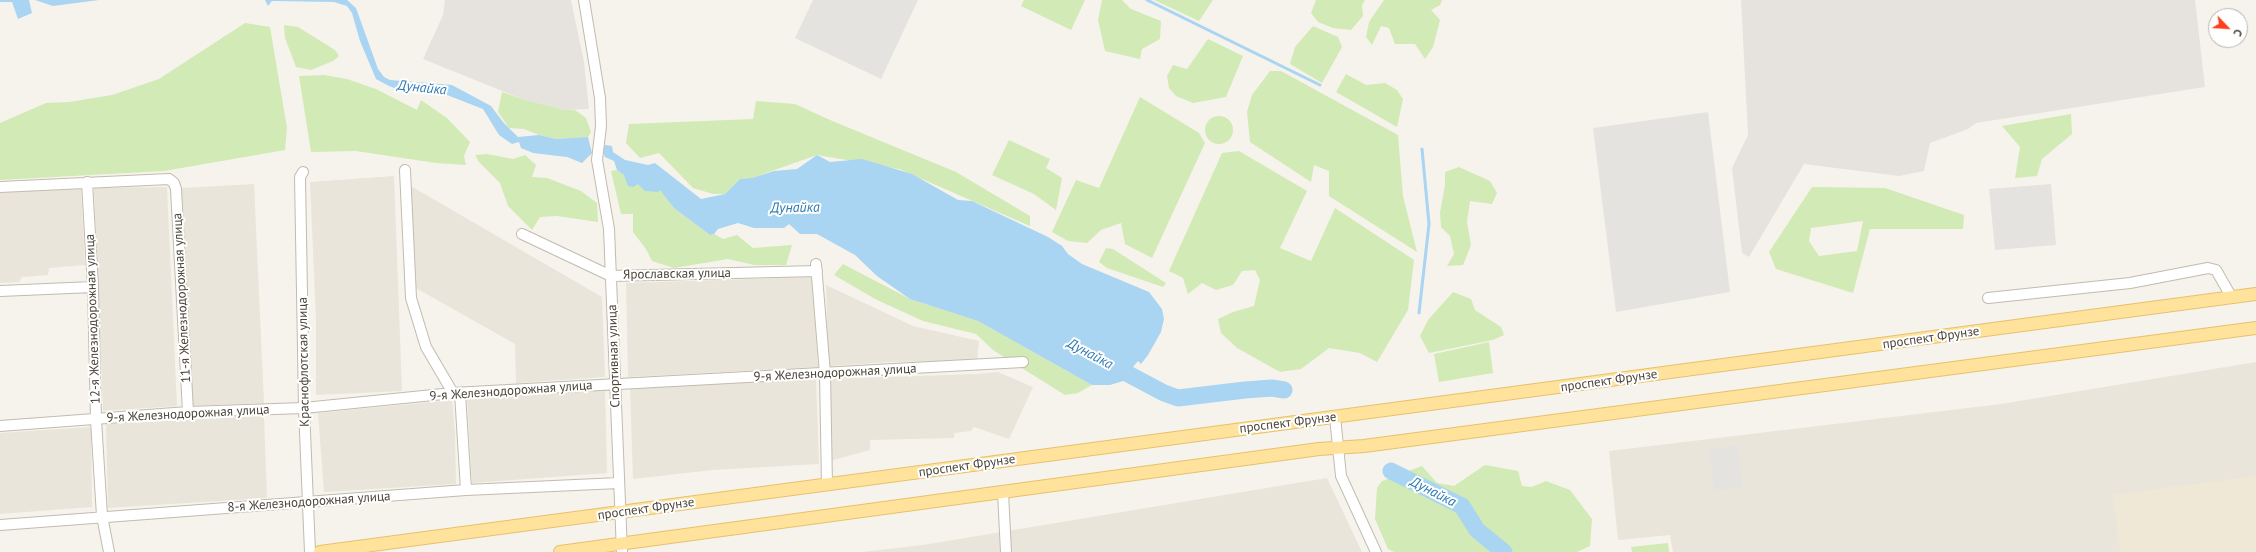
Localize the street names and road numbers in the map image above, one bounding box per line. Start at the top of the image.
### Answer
street label: 11-я Железнодорожная улица [170,213,194,383]
street label: 12-я Железнодорожная улица [82,234,104,404]
street label: Ярославская улица [623,265,731,283]
street label: Краснофлотская улица [295,297,313,427]
street label: Спортивная улица [604,304,624,408]
street label: проспект Фрунзе [1882,323,1980,353]
street label: 9-я Железнодорожная улица [753,361,917,385]
street label: проспект Фрунзе [1560,366,1658,396]
street label: 9-я Железнодорожная улица [429,378,593,404]
street label: 9-я Железнодорожная улица [106,402,270,426]
street label: проспект Фрунзе [1239,409,1337,437]
street label: проспект Фрунзе [918,451,1016,481]
street label: 8-я Железнодорожная улица [227,489,391,515]
street label: проспект Фрунзе [597,494,695,524]

